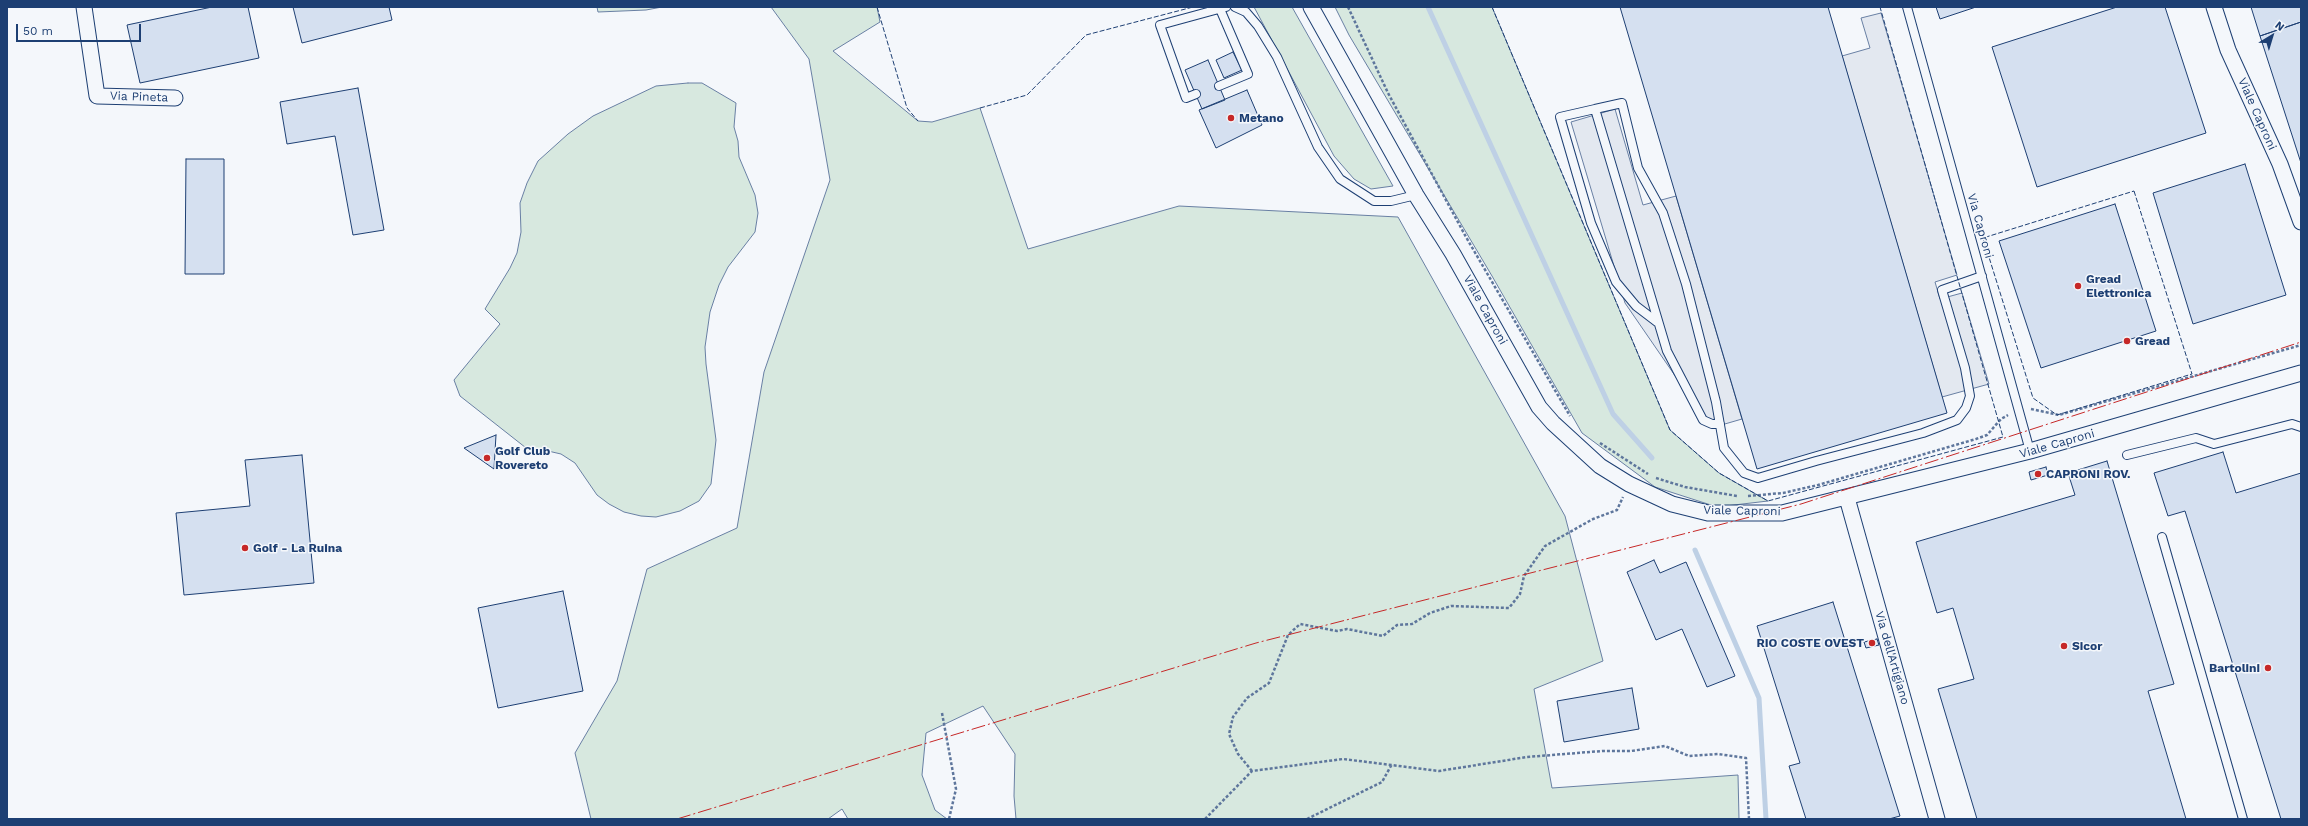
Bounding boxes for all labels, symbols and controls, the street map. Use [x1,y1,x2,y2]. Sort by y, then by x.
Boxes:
scale bar [18,16,143,42]
north arrow [2252,16,2292,56]
text: N [2272,19,2287,34]
text: 50 m [23,24,53,38]
street label: Viale Caproni [2235,76,2279,152]
street label: Via Pineta [110,89,168,105]
place label: Metano [1239,111,1284,125]
marker: Metano [1226,113,1236,123]
street label: Via Caproni [1964,192,1996,260]
place label: Gread Elettronica [2086,272,2151,300]
street label: Viale Caproni [1460,273,1510,347]
marker: Gread Elettronica [2073,281,2083,291]
place label: Gread [2135,334,2170,348]
marker: Gread [2122,336,2132,346]
street label: Viale Caproni [2018,426,2096,462]
place label: Golf Club Rovereto [495,444,550,472]
marker: Golf Club Rovereto [482,453,492,463]
place label: CAPRONI ROV. [2046,467,2131,481]
marker: CAPRONI ROV. [2033,469,2043,479]
street label: Viale Caproni [1703,503,1781,519]
place label: Golf - La Ruina [253,541,342,555]
marker: Golf - La Ruina [240,543,250,553]
street label: Via dell'Artigiano [1872,610,1912,706]
place label: RIO COSTE OVEST [1756,636,1864,650]
marker: RIO COSTE OVEST [1867,638,1877,648]
place label: Sicor [2072,639,2102,653]
marker: Sicor [2059,641,2069,651]
place label: Bartolini [2209,661,2260,675]
marker: Bartolini [2263,663,2273,673]

